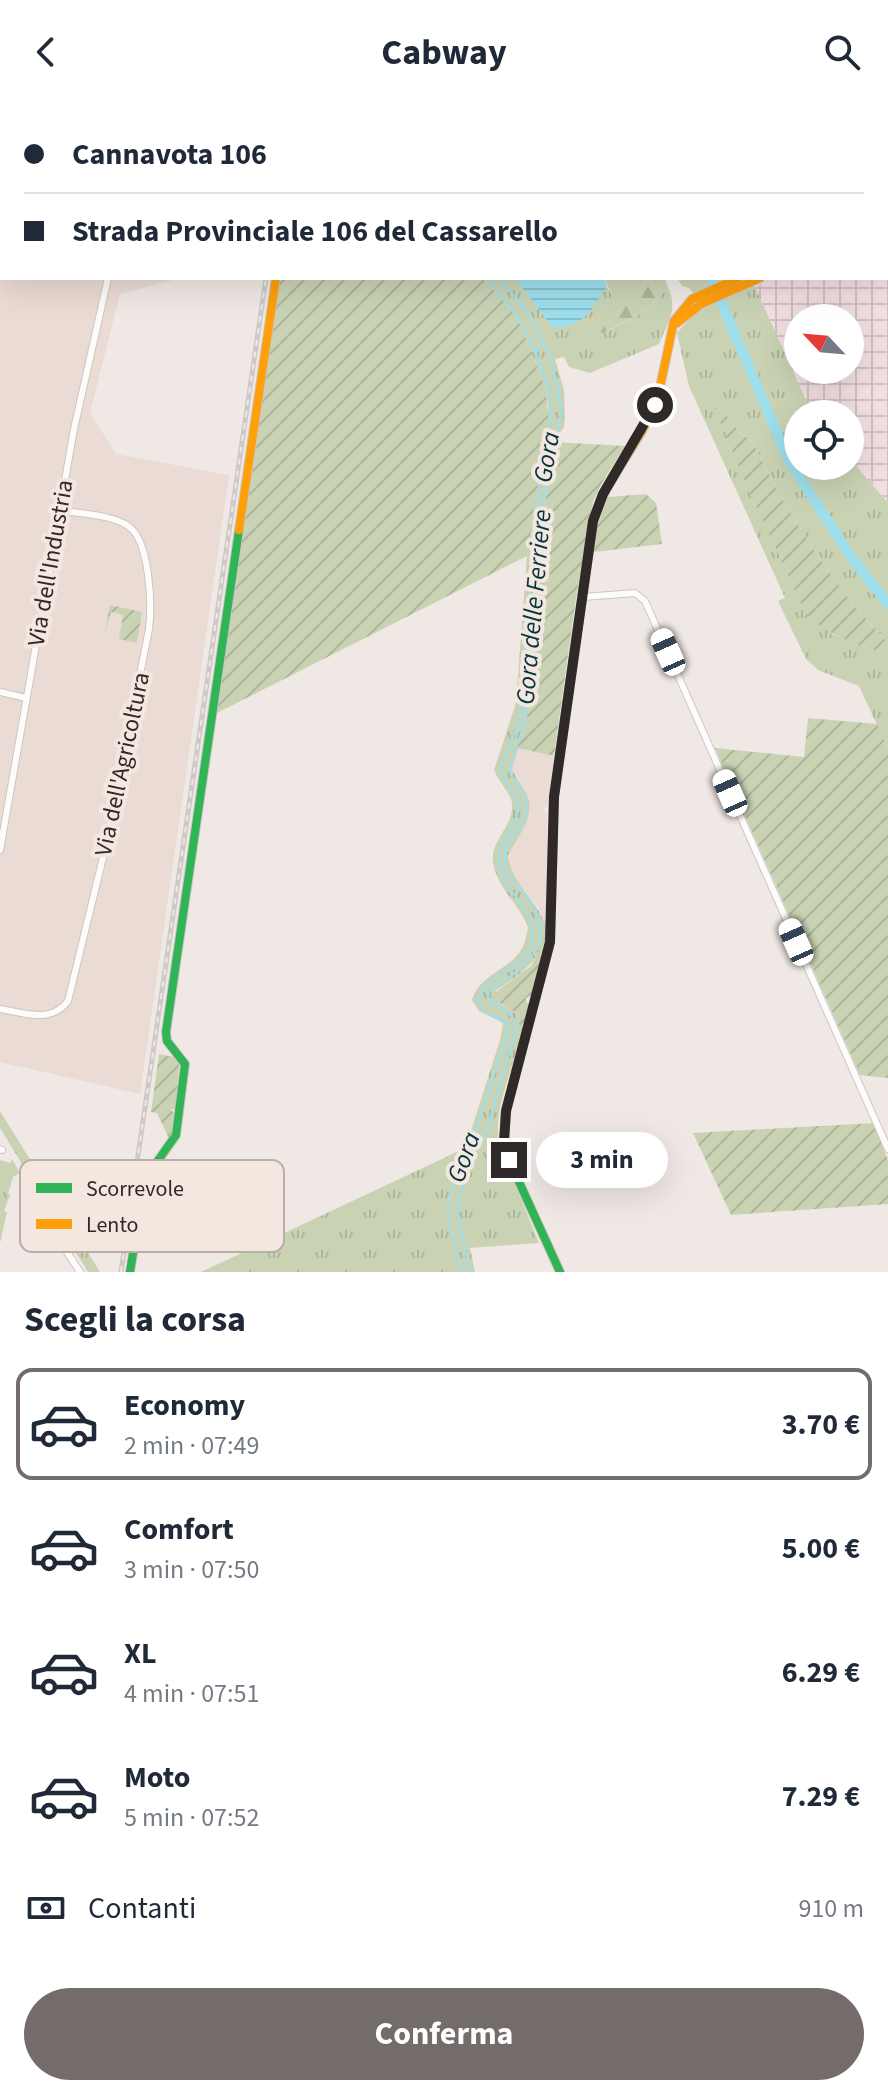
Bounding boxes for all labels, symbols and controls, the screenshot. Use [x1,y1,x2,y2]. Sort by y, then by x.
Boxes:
text: Cabway [381,27,507,78]
icon: back [24,30,68,74]
icon: search [820,30,864,74]
text: Cannavota 106 [72,133,267,176]
text: Strada Provinciale 106 del Cassarello [72,210,558,253]
north arrow [784,304,864,384]
map controls [784,304,864,480]
route start [637,387,673,423]
button: locate [784,400,864,480]
water label: Gora [524,429,569,486]
street label: Via dell'Industria [19,477,82,649]
water label: Gora delle Ferriere [507,508,560,706]
car [647,625,689,679]
street label: Via dell'Agricoltura [86,669,159,859]
car [709,766,751,820]
car [775,915,817,969]
water label: Gora [437,1127,490,1188]
callout: 3 min [537,1132,669,1188]
text: 3 min [570,1141,634,1178]
route end [491,1142,527,1178]
legend [20,1160,284,1252]
text: Scorrevole [86,1173,184,1205]
text: Lento [86,1209,138,1241]
text: Scegli la corsa [24,1294,246,1345]
text: Economy [124,1384,245,1427]
icon: car [28,1388,100,1460]
text: 3.70 € [782,1403,860,1446]
text: 2 min · 07:49 [124,1427,259,1464]
text: Comfort [124,1508,234,1551]
icon: car [28,1512,100,1584]
text: 5.00 € [782,1527,860,1570]
text: 3 min · 07:50 [124,1551,259,1588]
text: XL [124,1632,157,1675]
icon: car [28,1636,100,1708]
text: 6.29 € [782,1651,860,1694]
text: 4 min · 07:51 [124,1675,259,1712]
text: Moto [124,1756,190,1799]
icon: car [28,1760,100,1832]
text: 7.29 € [782,1775,860,1818]
text: 5 min · 07:52 [124,1799,259,1836]
icon: cash [24,1886,68,1930]
text: Contanti [88,1887,196,1930]
text: 910 m [798,1890,864,1927]
button: Conferma [24,1988,864,2080]

